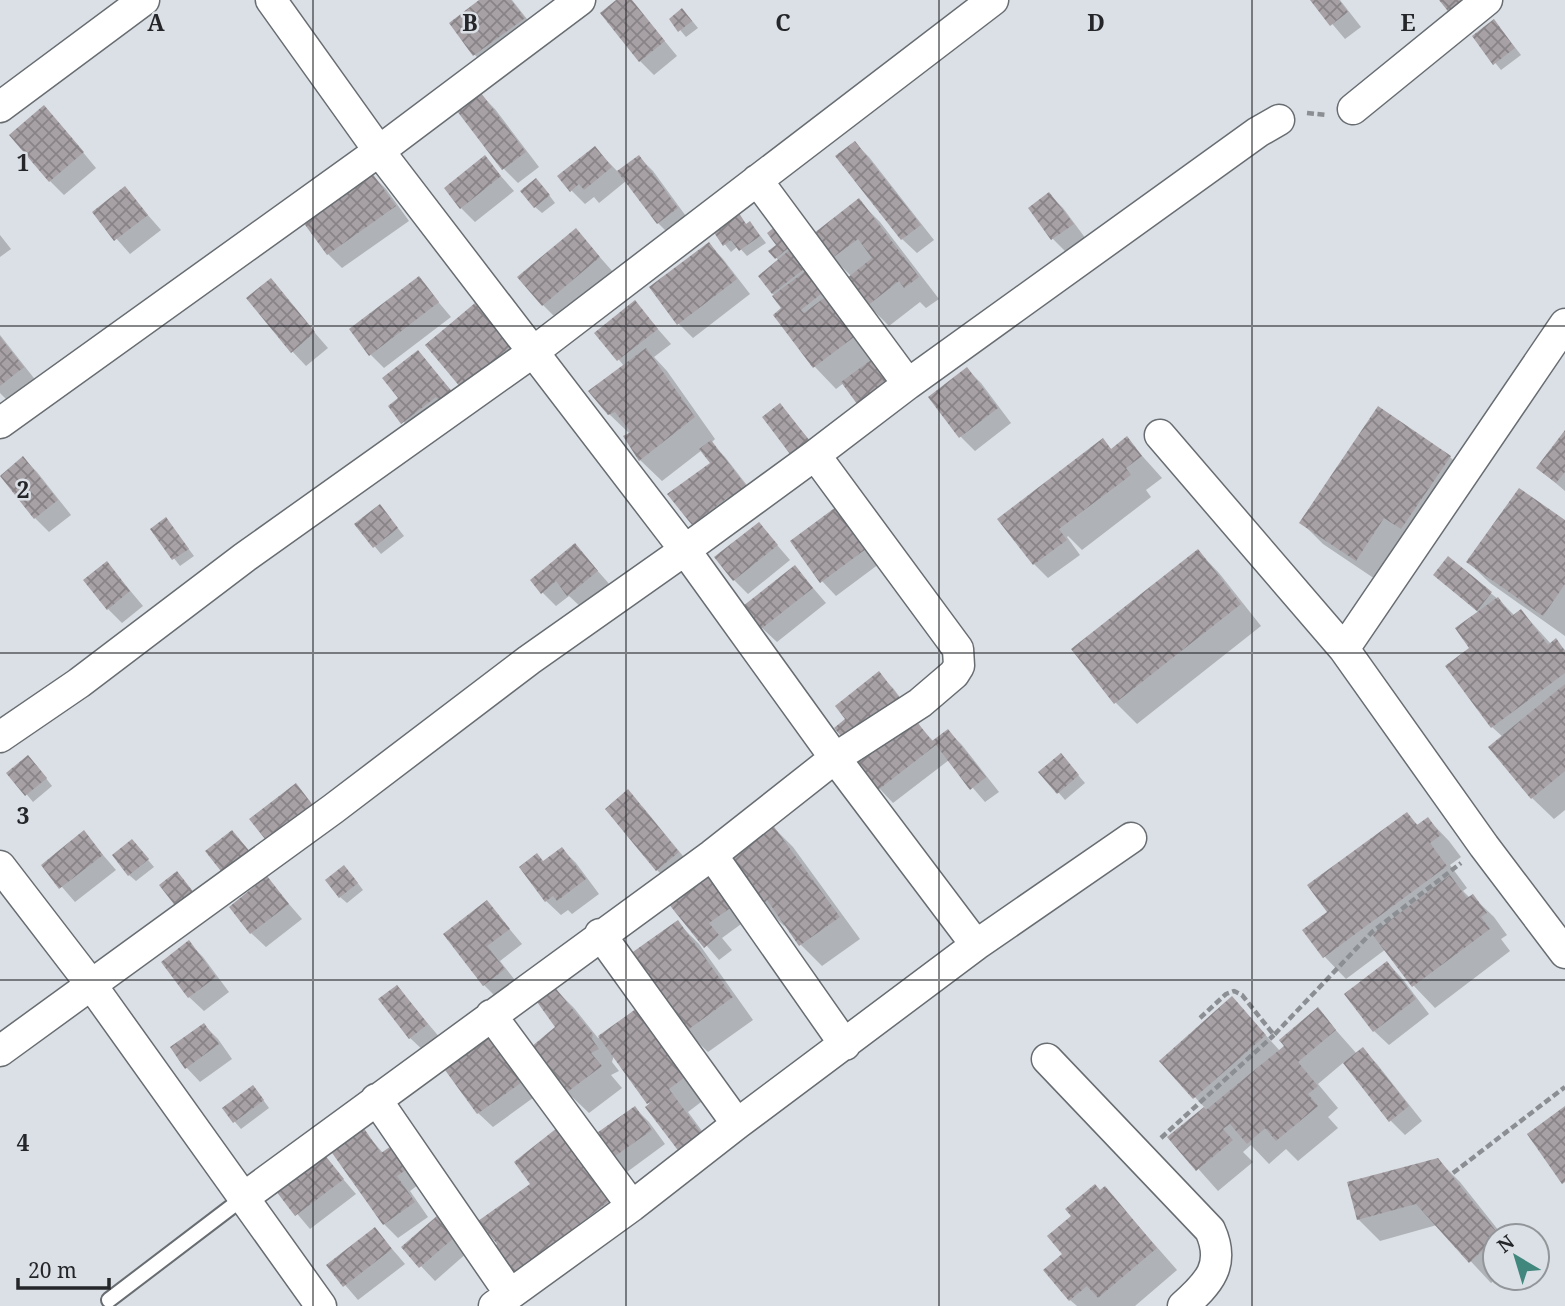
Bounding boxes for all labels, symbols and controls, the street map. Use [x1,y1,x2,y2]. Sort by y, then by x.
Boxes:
text: A [147,6,165,38]
text: B [462,6,478,38]
text: C [775,6,791,38]
text: D [1087,6,1105,38]
text: E [1400,6,1416,38]
text: 1 [17,146,30,178]
text: 2 [17,473,30,505]
text: 3 [17,799,30,831]
text: 4 [17,1126,30,1158]
north arrow [1481,1222,1551,1292]
text: N [1492,1229,1519,1258]
scale bar [18,1246,108,1290]
text: 20 m [28,1256,77,1284]

